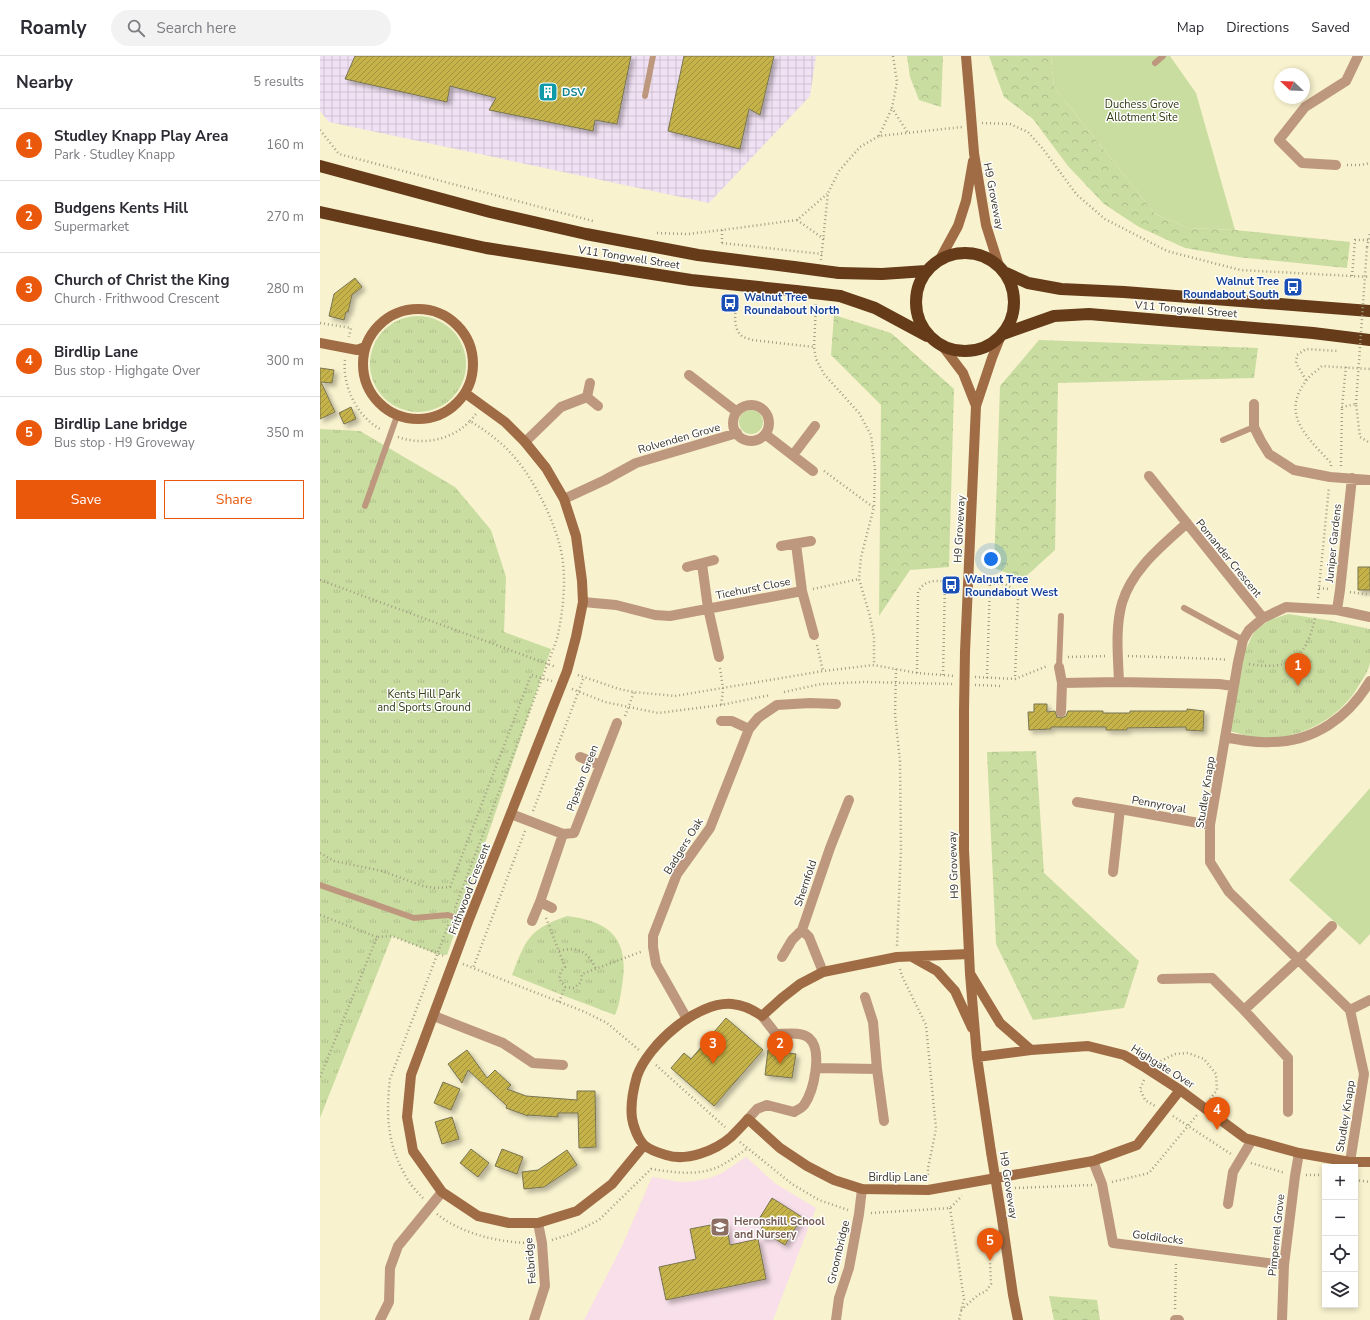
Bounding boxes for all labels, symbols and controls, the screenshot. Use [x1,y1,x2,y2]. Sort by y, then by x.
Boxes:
search box [111,10,391,46]
text: Roamly [20,15,87,41]
icon: search [125,17,147,39]
text: Search here [157,18,236,38]
text: Map [1177,18,1204,37]
text: Directions [1226,18,1289,37]
text: Saved [1311,18,1350,37]
north arrow [1274,68,1310,104]
text: Nearby [16,71,73,94]
text: 5 results [253,73,304,91]
building icon: DSV [537,81,559,103]
place label: DSV [562,85,585,100]
park label: Duchess Grove Allotment Site [1105,97,1179,125]
text: Studley Knapp Play Area [54,126,228,146]
text: 1 [25,136,33,154]
text: 160 m [266,136,304,154]
text: Park · Studley Knapp [54,146,175,164]
street label: H9 Groveway [980,161,1007,231]
text: Budgens Kents Hill [54,198,188,218]
text: 2 [25,208,33,226]
text: 270 m [266,208,304,226]
text: Supermarket [54,218,129,236]
street label: V11 Tongwell Street [576,242,681,273]
text: Church of Christ the King [54,270,229,290]
place label: Walnut Tree Roundabout South [1183,274,1279,302]
bus stop icon: Walnut Tree Roundabout South [1282,276,1304,298]
text: 3 [25,280,33,298]
text: 280 m [266,280,304,298]
text: Church · Frithwood Crescent [54,290,219,308]
place label: Walnut Tree Roundabout North [744,290,840,318]
bus stop icon: Walnut Tree Roundabout North [719,292,741,314]
street label: V11 Tongwell Street [1133,297,1238,321]
text: Birdlip Lane [54,342,138,362]
text: 4 [25,352,33,370]
text: 300 m [266,352,304,370]
text: Bus stop · Highgate Over [54,362,200,380]
text: Birdlip Lane bridge [54,414,187,434]
street label: Rolvenden Grove [636,420,722,457]
text: 5 [25,424,33,442]
text: 350 m [266,424,304,442]
text: Bus stop · H9 Groveway [54,434,195,452]
button: Save [16,480,156,519]
button: Share [164,480,304,519]
street label: H9 Groveway [950,495,969,563]
street label: Juniper Gardens [1322,503,1345,584]
street label: Pomander Crescent [1192,516,1265,601]
your location [981,549,1001,569]
place label: Walnut Tree Roundabout West [965,572,1058,600]
street label: Ticehurst Close [714,574,792,603]
bus stop icon: Walnut Tree Roundabout West [940,574,962,596]
pin: 1 [1285,653,1311,686]
park label: Kents Hill Park and Sports Ground [377,687,471,715]
street label: Pipston Green [563,743,602,814]
street label: Studley Knapp [1192,755,1219,829]
street label: Pennyroyal [1130,792,1188,817]
street label: Badgers Oak [660,815,707,877]
street label: H9 Groveway [945,831,962,899]
street label: Frithwood Crescent [445,841,494,937]
street label: Shernfold [791,858,820,908]
pin: 3 [700,1031,726,1064]
pin: 2 [767,1031,793,1064]
street label: Highgate Over [1128,1041,1197,1092]
street label: Studley Knapp [1332,1079,1359,1153]
pin: 4 [1204,1097,1230,1130]
street label: H9 Groveway [996,1151,1021,1220]
map controls [1322,1164,1358,1308]
button: + [1322,1164,1358,1200]
street label: Birdlip Lane [868,1170,928,1185]
street label: Pimpernel Grove [1265,1193,1288,1277]
button: − [1322,1200,1358,1236]
place label: Heronshill School and Nursery [734,1214,825,1242]
school or university icon: Heronshill School and Nursery [709,1216,731,1238]
street label: Groombridge [824,1219,853,1286]
street label: Goldilocks [1132,1227,1184,1248]
pin: 5 [977,1228,1003,1261]
button: locate [1322,1236,1358,1272]
street label: Felbridge [521,1237,540,1285]
button: layers [1322,1272,1358,1308]

